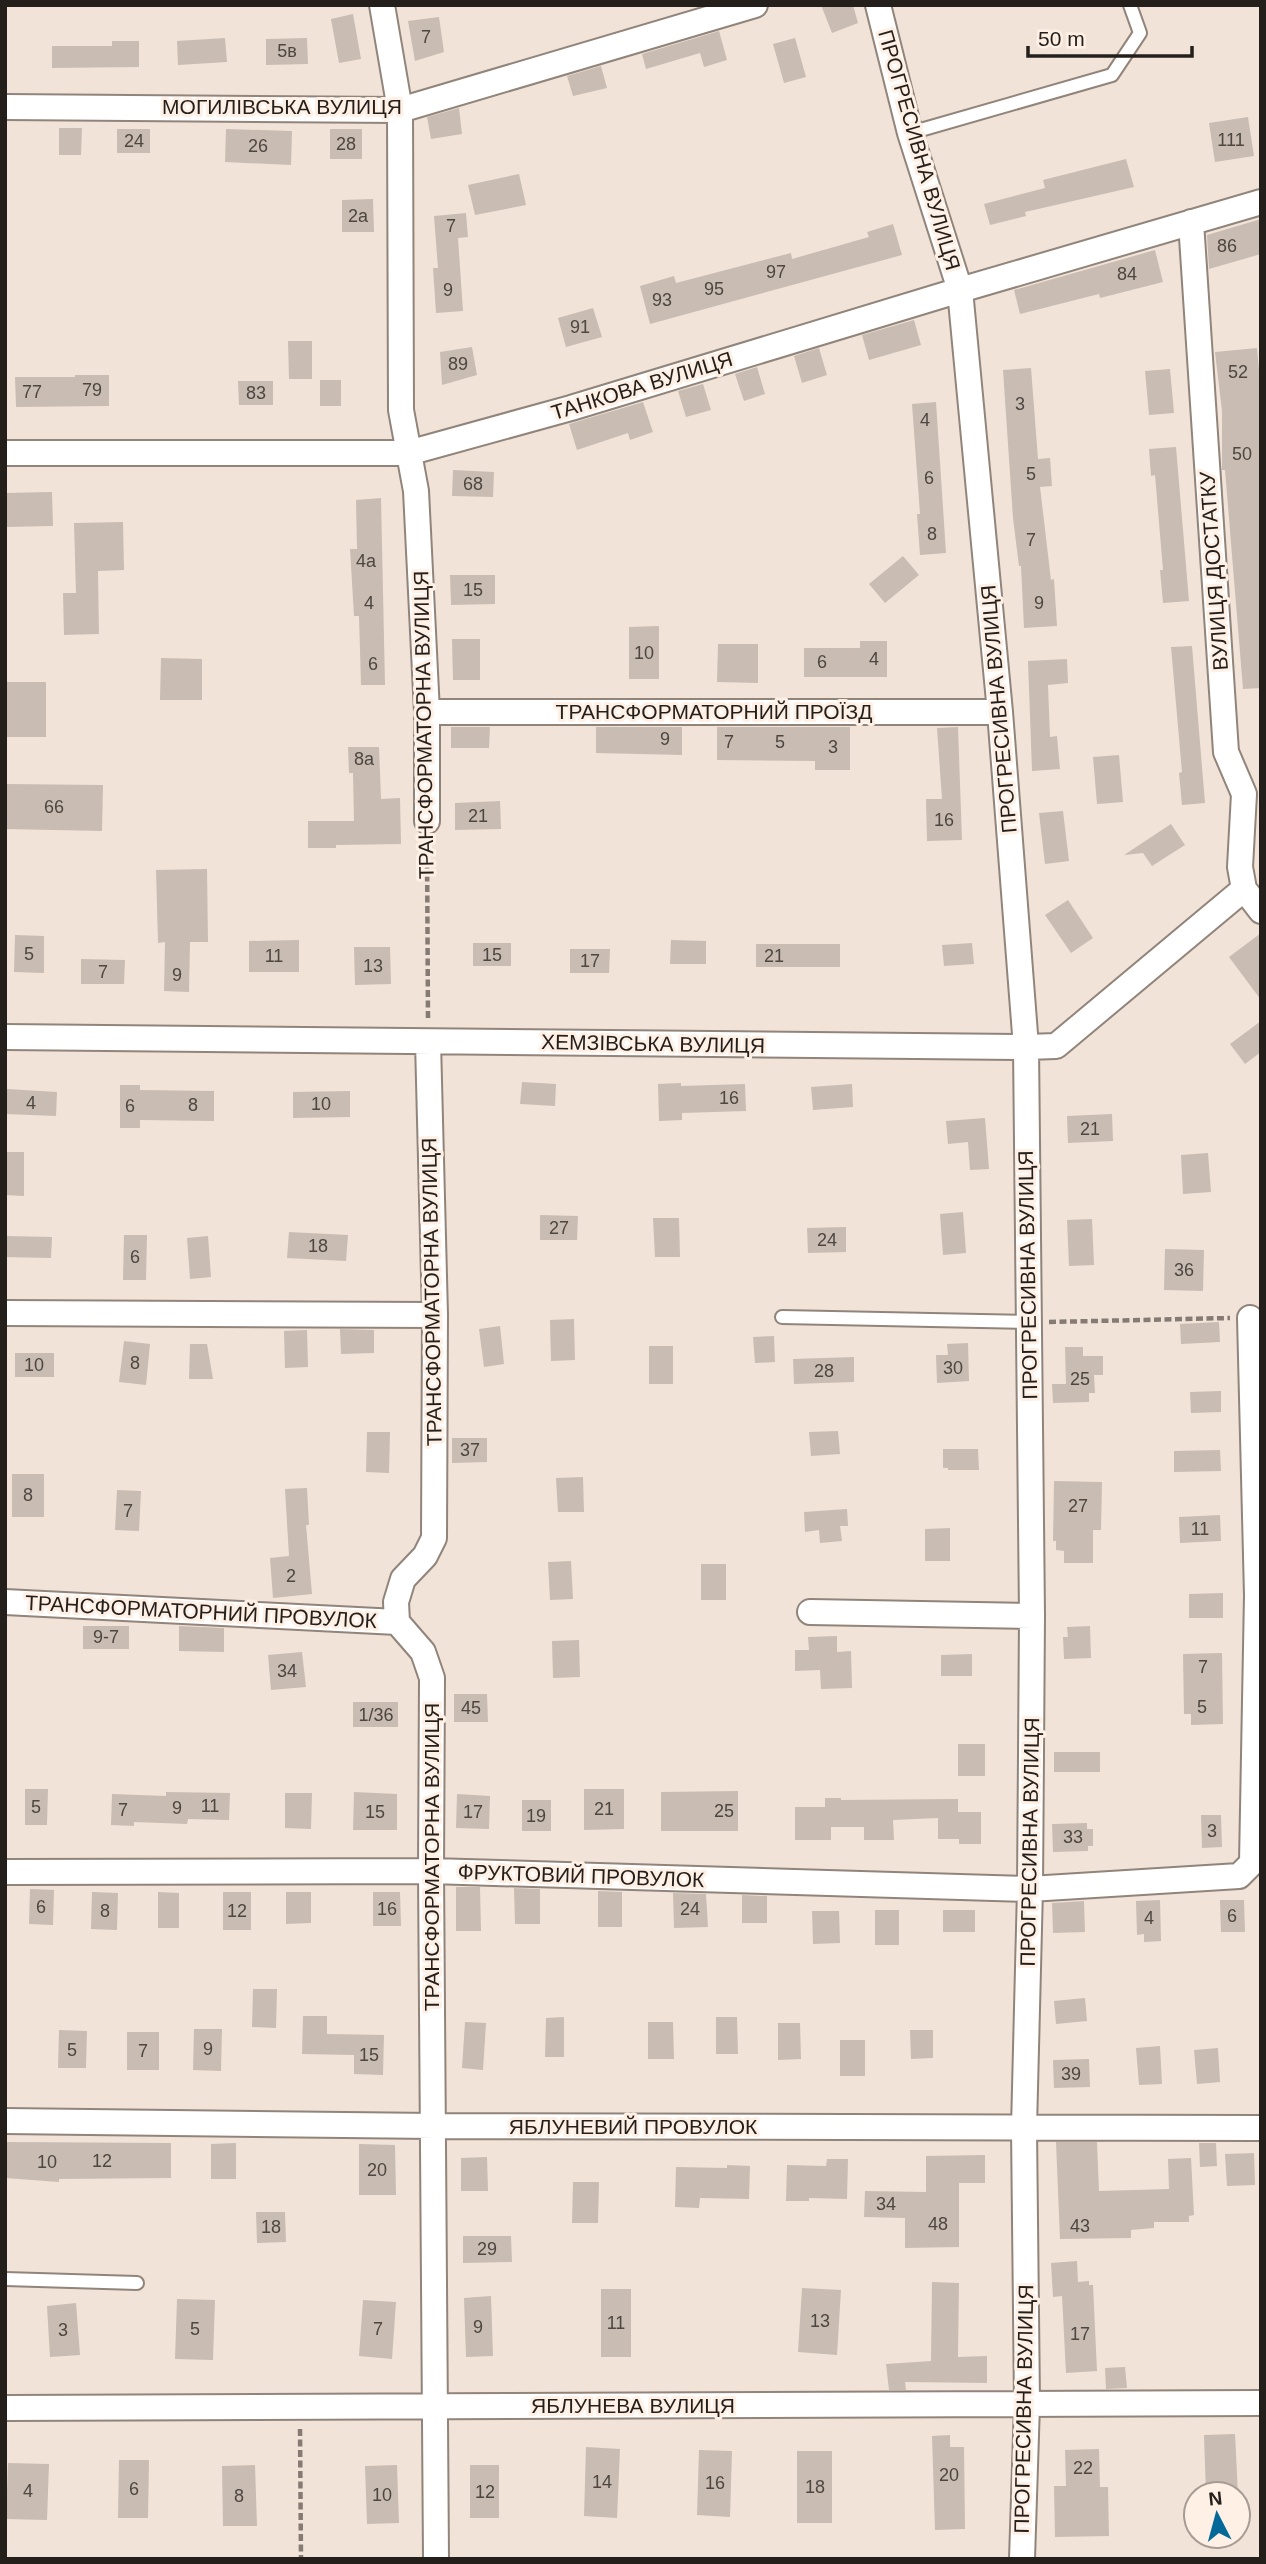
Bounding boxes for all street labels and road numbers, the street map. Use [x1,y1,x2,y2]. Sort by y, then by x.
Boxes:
street label: ПРОГРЕСИВНА ВУЛИЦЯ [874,27,965,273]
street label: МОГИЛІВСЬКА ВУЛИЦЯ [162,95,402,118]
street label: ТАНКОВА ВУЛИЦЯ [548,347,735,424]
street label: ВУЛИЦЯ ДОСТАТКУ [1195,470,1232,671]
street label: ТРАНСФОРМАТОРНА ВУЛИЦЯ [409,571,438,879]
street label: ПРОГРЕСИВНА ВУЛИЦЯ [976,584,1021,834]
street label: ТРАНСФОРМАТОРНИЙ ПРОЇЗД [556,700,872,723]
street label: ХЕМЗІВСЬКА ВУЛИЦЯ [541,1030,765,1057]
street label: ТРАНСФОРМАТОРНА ВУЛИЦЯ [417,1138,446,1446]
street label: ПРОГРЕСИВНА ВУЛИЦЯ [1014,1150,1041,1400]
street label: ТРАНСФОРМАТОРНИЙ ПРОВУЛОК [24,1591,378,1632]
street label: ТРАНСФОРМАТОРНА ВУЛИЦЯ [420,1703,443,2011]
street label: ПРОГРЕСИВНА ВУЛИЦЯ [1016,1717,1043,1967]
street label: ФРУКТОВИЙ ПРОВУЛОК [457,1860,705,1891]
street label: ЯБЛУНЕВИЙ ПРОВУЛОК [509,2115,758,2138]
street label: ПРОГРЕСИВНА ВУЛИЦЯ [1010,2284,1037,2534]
street label: ЯБЛУНЕВА ВУЛИЦЯ [531,2394,735,2417]

